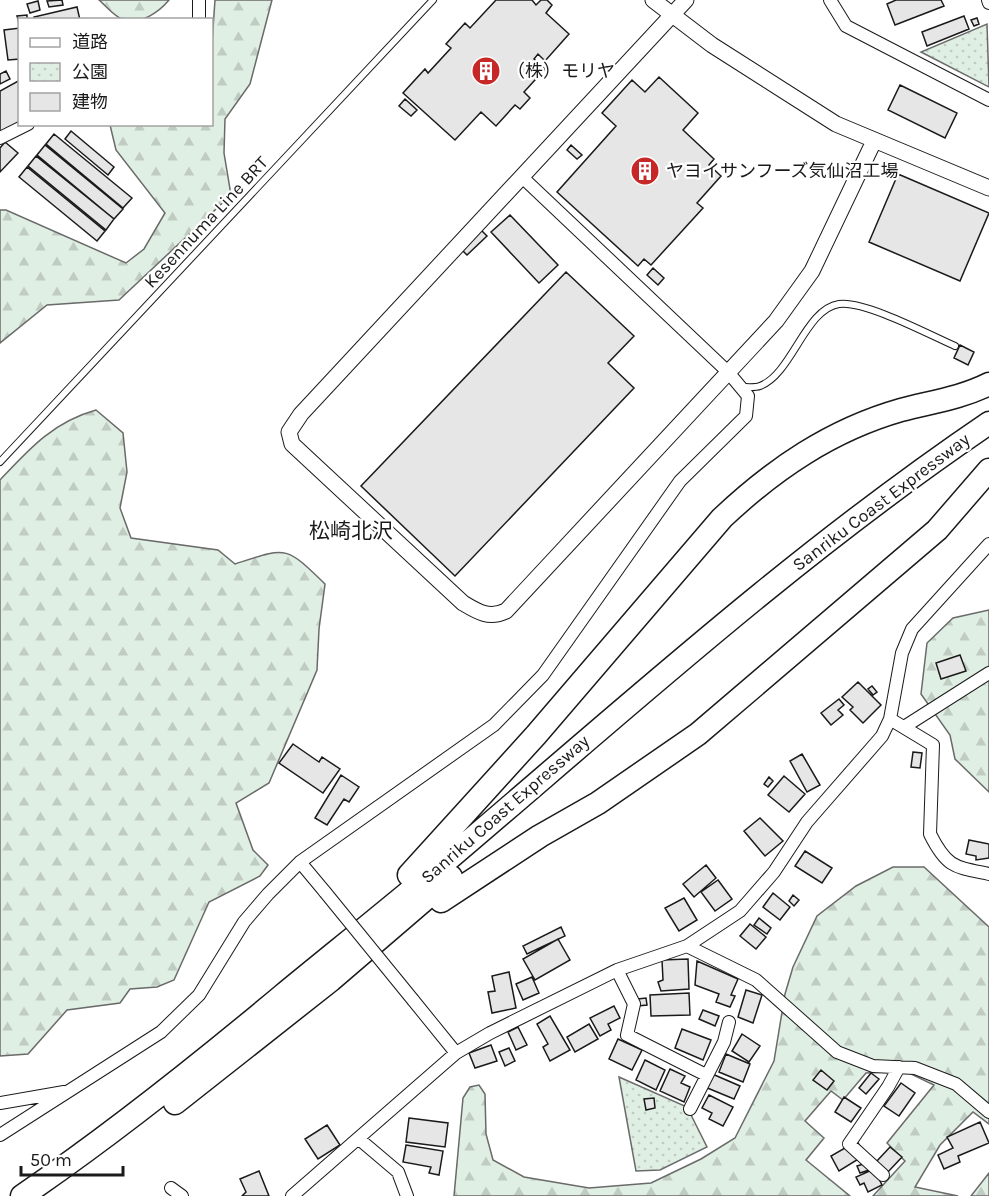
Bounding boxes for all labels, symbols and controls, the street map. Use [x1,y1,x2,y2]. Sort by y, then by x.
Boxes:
legend [18,18,213,126]
text: 道路 [72,31,108,53]
building icon: （株）モリヤ [470,55,502,87]
place label: （株）モリヤ [507,60,615,82]
text: 公園 [72,61,108,83]
text: 建物 [72,91,108,113]
street label: Kesennuma Line BRT [139,152,273,292]
building icon: ヤヨイサンフーズ気仙沼工場 [629,155,661,187]
place label: ヤヨイサンフーズ気仙沼工場 [666,160,899,182]
street label: Sanriku Coast Expressway [788,428,974,576]
district label: 松崎北沢 [309,519,393,543]
street label: Sanriku Coast Expressway [416,729,594,888]
scale bar [21,1139,123,1177]
text: 50 m [30,1149,72,1171]

